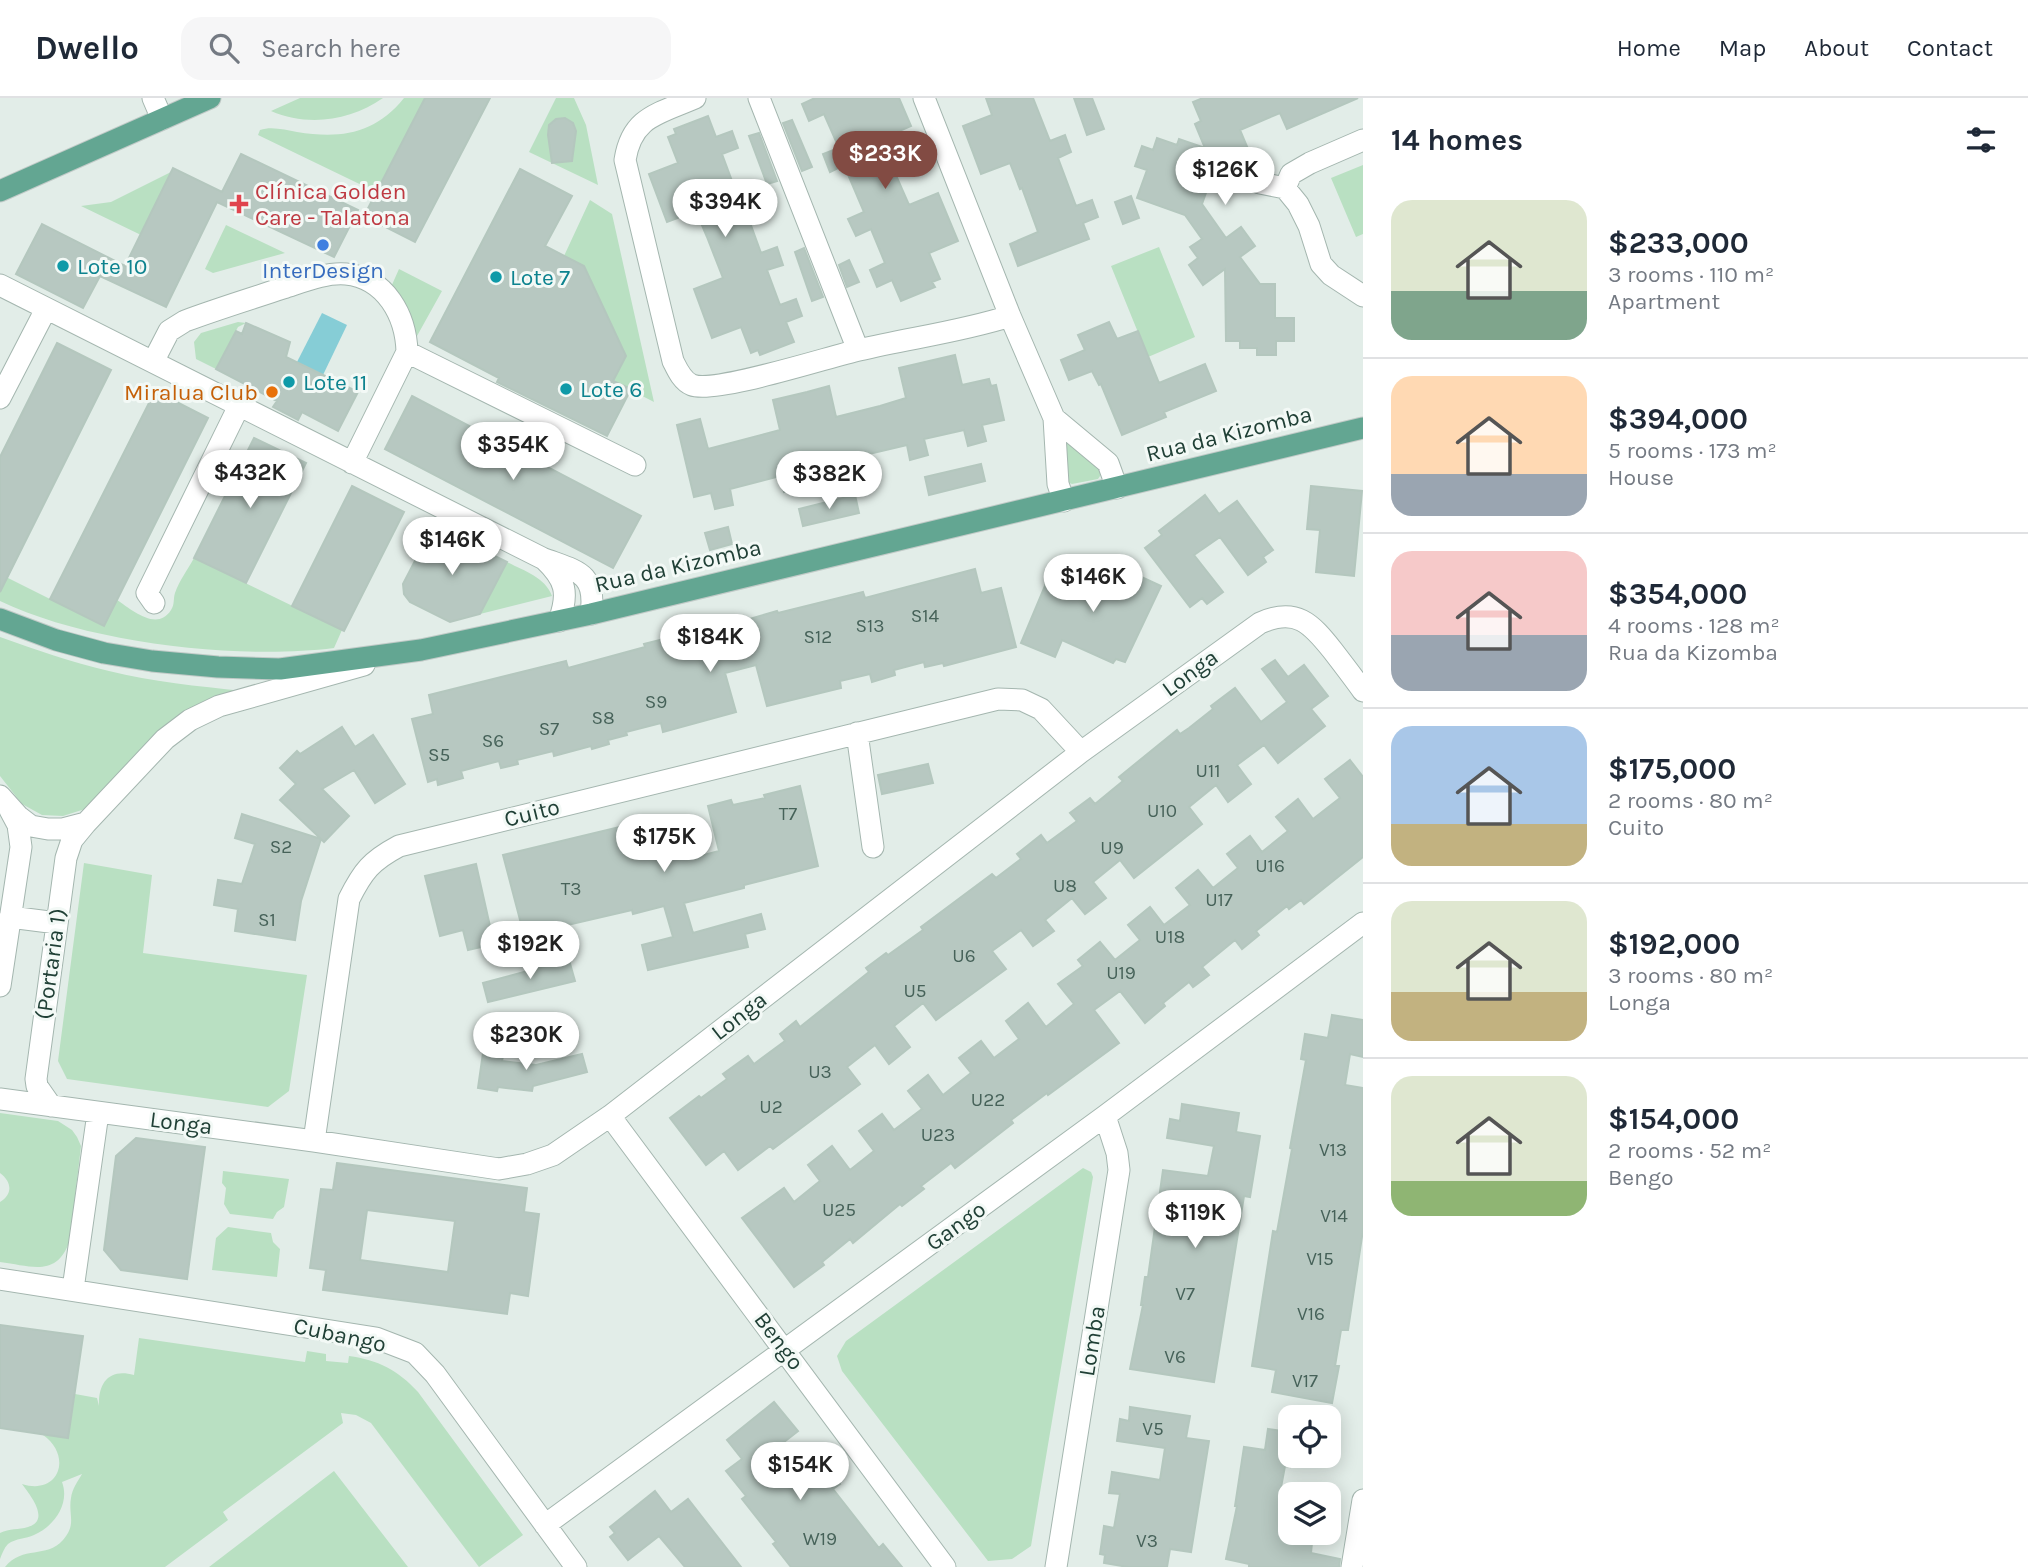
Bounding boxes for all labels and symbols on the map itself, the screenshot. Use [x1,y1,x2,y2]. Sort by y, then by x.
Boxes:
pin: $233K [836,132,934,191]
pin: $126K [1176,148,1274,207]
place label: Clínica Golden Care - Talatona [255,178,410,231]
pin: $394K [676,180,774,239]
marker: Clínica Golden Care - Talatona [229,194,249,214]
marker: InterDesign [315,237,331,253]
place label: Lote 10 [77,253,148,280]
place label: InterDesign [262,257,384,284]
marker: Lote 10 [55,258,71,274]
place label: Lote 7 [510,264,570,291]
marker: Lote 7 [488,269,504,285]
place label: Lote 11 [303,369,367,396]
marker: Lote 11 [281,374,297,390]
place label: Lote 6 [580,376,642,403]
place label: Miralua Club [124,379,258,406]
marker: Lote 6 [558,381,574,397]
marker: Miralua Club [264,384,280,400]
street label: Rua da Kizomba [1143,400,1315,468]
pin: $354K [464,422,562,482]
pin: $432K [201,450,299,510]
pin: $382K [780,452,878,511]
pin: $146K [403,518,501,577]
street label: Rua da Kizomba [592,534,764,598]
pin: $146K [1044,554,1142,614]
house number: S14 [911,605,940,627]
pin: $184K [661,614,759,674]
house number: S13 [856,615,885,637]
house number: S12 [804,626,832,648]
street label: Longa [1157,644,1223,702]
house number: S9 [645,691,667,713]
house number: S8 [591,707,615,729]
house number: S7 [539,718,559,740]
house number: S6 [482,730,504,752]
house number: S5 [428,744,450,766]
house number: U11 [1196,760,1220,782]
street label: Cuito [502,793,562,833]
house number: U10 [1147,800,1177,822]
house number: T7 [779,803,797,825]
pin: $175K [615,814,713,874]
house number: S2 [270,836,292,858]
house number: U9 [1100,837,1124,859]
house number: U16 [1255,855,1285,877]
house number: U8 [1053,875,1077,897]
house number: T3 [561,878,581,900]
house number: U17 [1205,889,1233,911]
street label: (Portaria 1) [30,907,72,1021]
house number: S1 [258,909,276,931]
pin: $192K [481,922,579,981]
house number: U18 [1155,926,1185,948]
house number: U6 [952,945,976,967]
house number: U19 [1106,962,1136,984]
house number: U5 [903,980,927,1002]
street label: Longa [706,986,772,1046]
pin: $230K [477,1012,575,1072]
house number: U3 [808,1061,832,1083]
house number: U22 [971,1089,1005,1111]
house number: U2 [759,1096,783,1118]
street label: Longa [148,1106,214,1140]
house number: U23 [921,1124,955,1146]
house number: V13 [1319,1139,1347,1161]
pin: $119K [1146,1190,1244,1250]
street label: Gango [921,1195,991,1257]
house number: U25 [822,1199,856,1221]
house number: V14 [1320,1205,1348,1227]
house number: V15 [1306,1248,1334,1270]
house number: V7 [1175,1283,1195,1305]
house number: V16 [1297,1303,1325,1325]
street label: Lomba [1073,1304,1111,1378]
street label: Bengo [748,1307,810,1375]
street label: Cubango [291,1312,389,1358]
house number: V6 [1164,1346,1186,1368]
house number: V17 [1292,1370,1318,1392]
house number: V5 [1142,1418,1164,1440]
pin: $154K [751,1442,849,1502]
house number: W19 [803,1528,837,1550]
house number: V3 [1136,1530,1158,1552]

